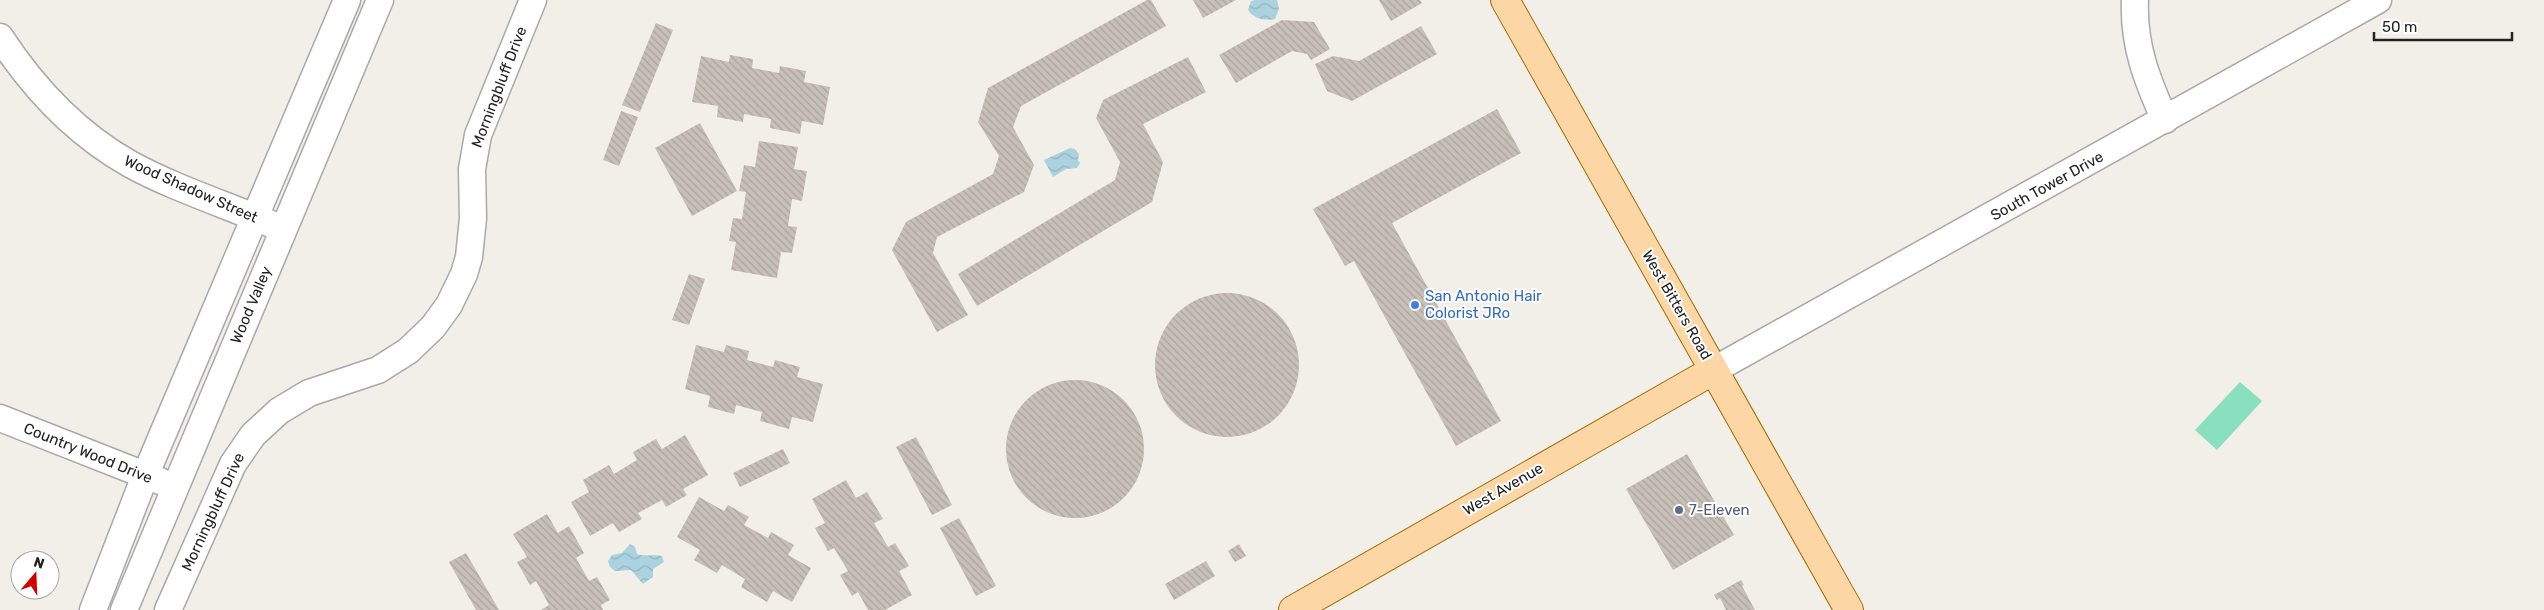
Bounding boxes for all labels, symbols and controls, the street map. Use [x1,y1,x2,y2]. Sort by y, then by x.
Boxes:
scale bar [2374,10,2512,42]
text: 50 m [2382,18,2417,36]
street label: Morningbluff Drive [468,24,530,150]
street label: South Tower Drive [1987,148,2107,224]
street label: Wood Shadow Street [121,151,261,227]
street label: West Bitters Road [1638,247,1716,363]
street label: Wood Valley [227,264,275,346]
place label: San Antonio Hair Colorist JRo [1425,287,1542,322]
marker: San Antonio Hair Colorist JRo [1409,299,1421,311]
street label: Country Wood Drive [21,419,155,487]
street label: Morningbluff Drive [178,450,248,574]
street label: West Avenue [1460,459,1546,519]
place label: 7-Eleven [1689,501,1750,519]
marker: 7-Eleven [1673,504,1685,516]
north arrow [10,550,60,600]
text: N [32,554,47,573]

